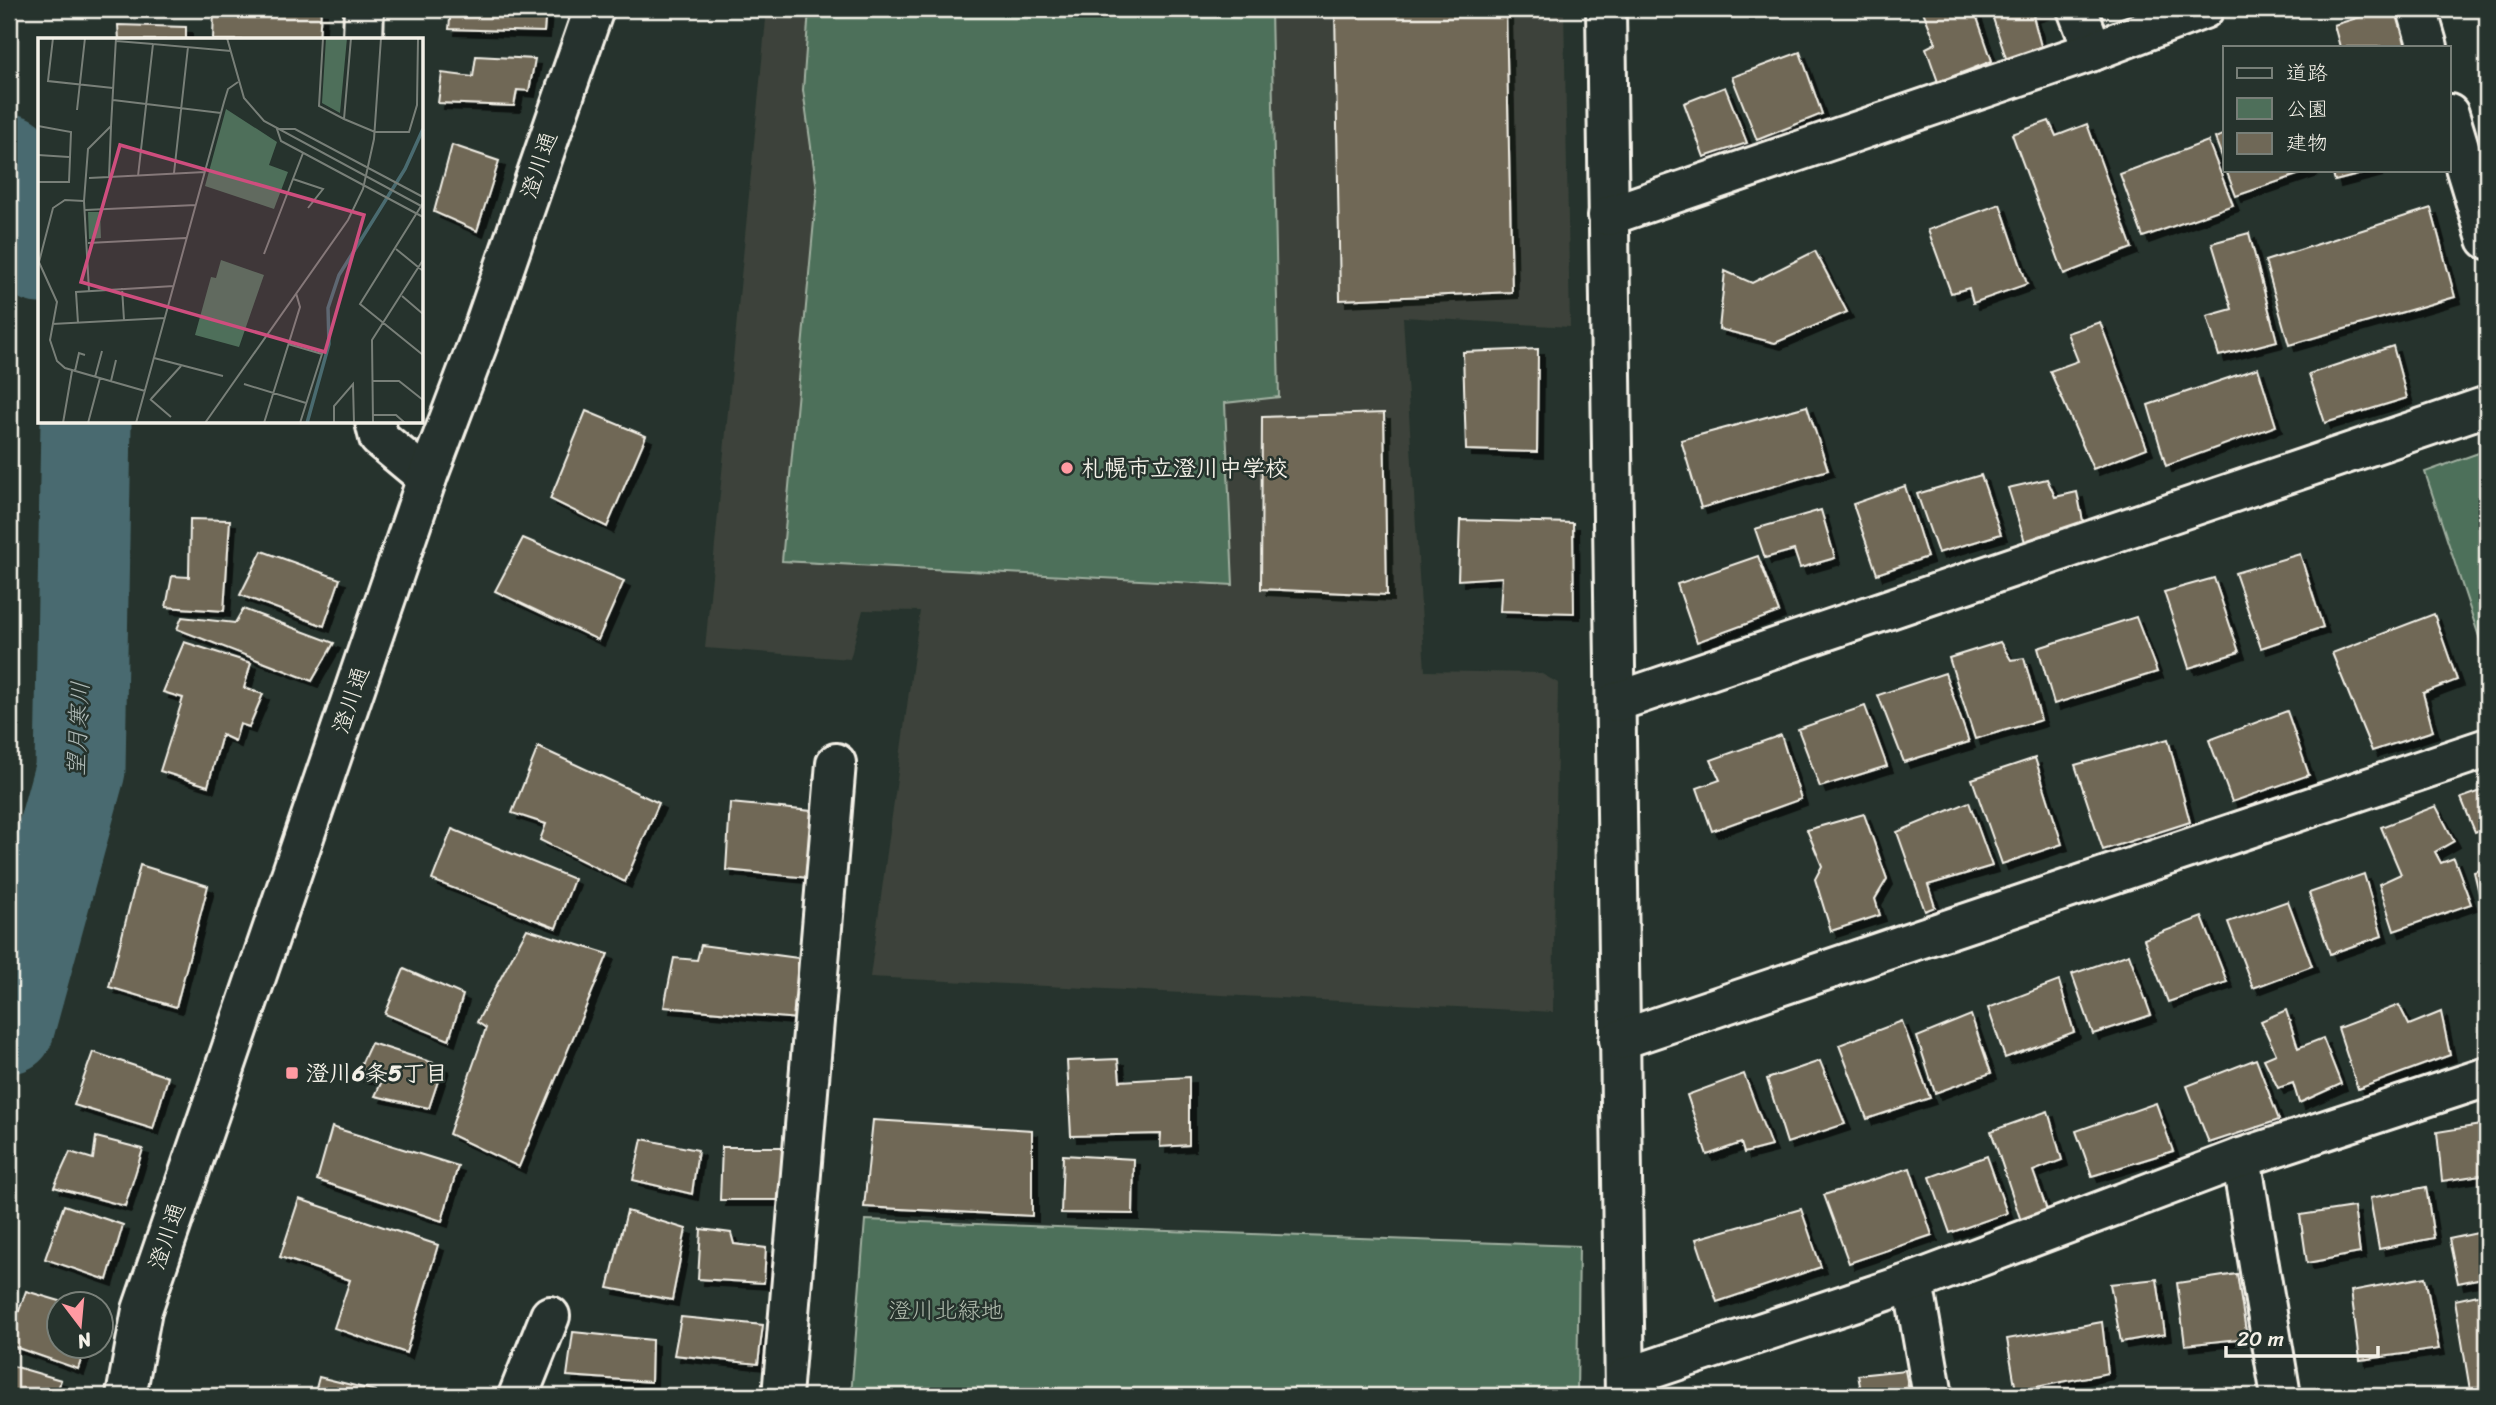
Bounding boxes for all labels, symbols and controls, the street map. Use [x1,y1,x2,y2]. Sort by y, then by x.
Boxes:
inset map [38,38,424,424]
legend [2223,46,2450,172]
text: 道路 [2286,54,2328,92]
text: 公園 [2286,90,2328,128]
text: 建物 [2286,124,2328,162]
street label: 澄川通 [508,126,570,204]
place label: 札幌市立澄川中学校 [1081,448,1288,489]
marker: 札幌市立澄川中学校 [1059,460,1075,476]
street label: 澄川通 [320,661,382,739]
water label: 望月寒川 [55,680,101,778]
place label: 澄川6条5丁目 [306,1053,448,1094]
marker: 澄川6条5丁目 [284,1065,300,1081]
street label: 澄川通 [136,1197,198,1275]
north arrow [46,1290,116,1360]
park label: 澄川北緑地 [889,1290,1004,1331]
scale bar [2226,1314,2379,1358]
text: 20 m [2237,1320,2284,1358]
text: N [73,1323,96,1359]

